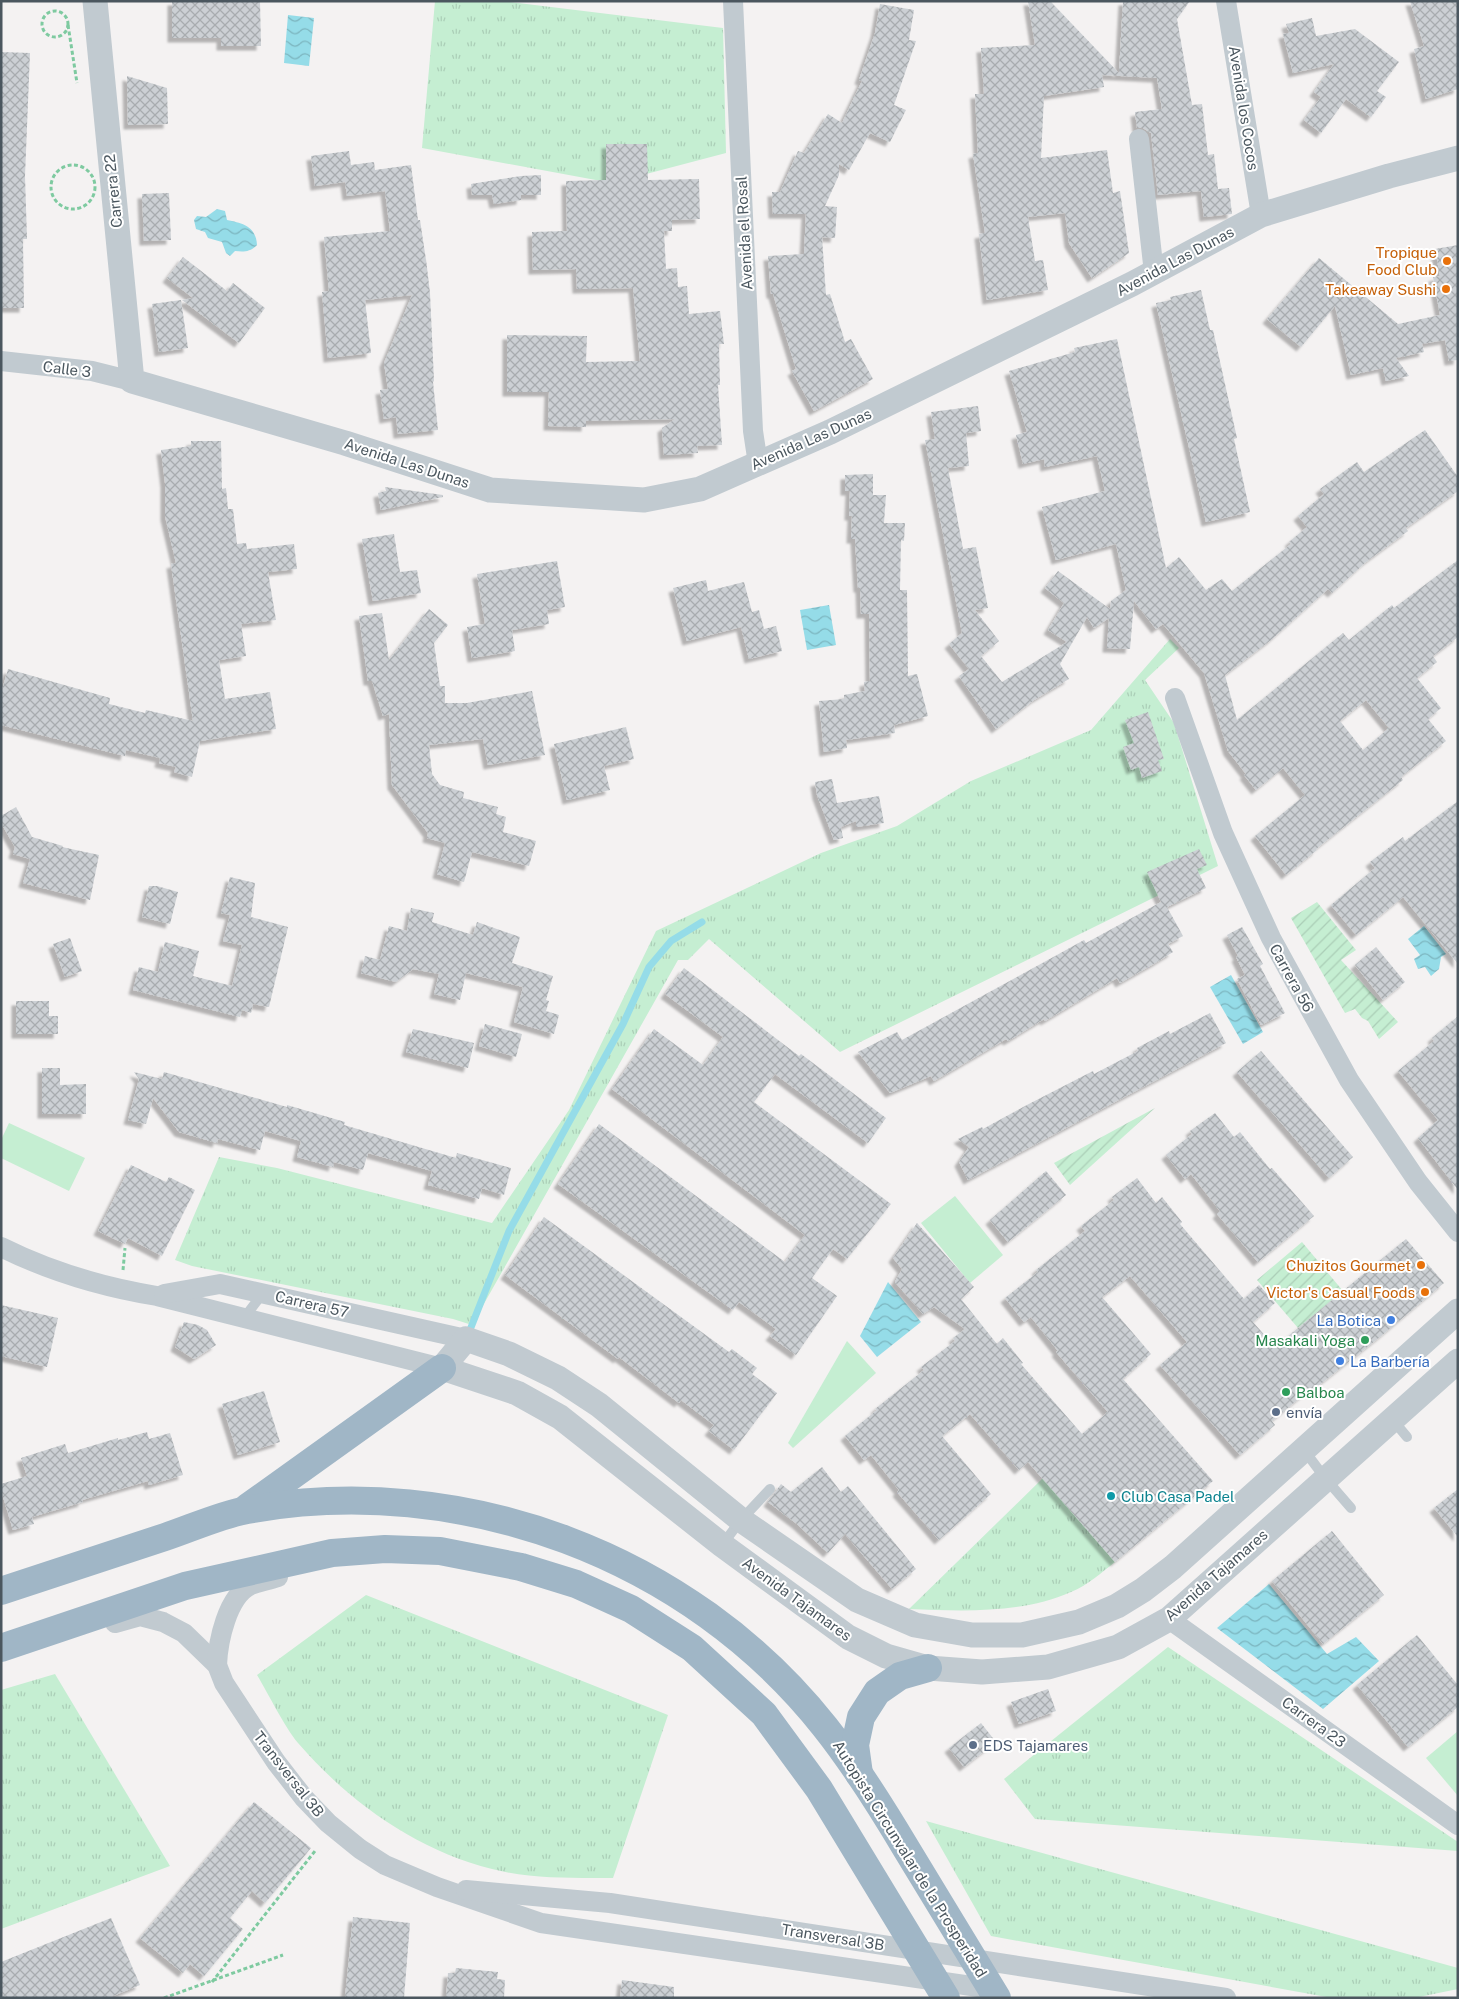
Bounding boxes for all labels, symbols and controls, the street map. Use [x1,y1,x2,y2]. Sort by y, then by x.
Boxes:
street label: Avenida los Cocos [1226,45,1262,171]
street label: Carrera 22 [101,153,125,229]
street label: Avenida el Rosal [733,176,755,290]
street label: Avenida Las Dunas [1113,223,1237,299]
place label: Tropique Food Club [1366,244,1437,278]
marker: Tropique Food Club [1441,255,1453,267]
place label: Takeaway Sushi [1325,281,1436,298]
marker: Takeaway Sushi [1440,283,1452,295]
street label: Calle 3 [42,358,92,380]
street label: Avenida Las Dunas [748,405,874,473]
street label: Avenida Las Dunas [342,435,472,491]
street label: Carrera 56 [1266,941,1318,1015]
place label: Chuzitos Gourmet [1286,1257,1411,1274]
marker: Chuzitos Gourmet [1415,1259,1427,1271]
place label: Victor's Casual Foods [1266,1284,1415,1301]
marker: Victor's Casual Foods [1419,1286,1431,1298]
street label: Carrera 57 [274,1287,350,1321]
place label: La Botica [1317,1312,1381,1329]
marker: La Botica [1385,1314,1397,1326]
place label: Masakali Yoga [1255,1332,1355,1349]
marker: Masakali Yoga [1359,1334,1371,1346]
place label: La Barbería [1350,1353,1430,1370]
marker: La Barbería [1334,1355,1346,1367]
place label: Balboa [1296,1384,1344,1401]
marker: Balboa [1280,1386,1292,1398]
place label: envía [1286,1404,1322,1421]
marker: envía [1270,1406,1282,1418]
place label: Club Casa Padel [1121,1488,1235,1505]
marker: Club Casa Padel [1105,1490,1117,1502]
street label: Avenida Tajamares [1161,1526,1271,1624]
street label: Avenida Tajamares [739,1554,855,1644]
street label: Carrera 23 [1279,1693,1349,1751]
street label: Transversal 3B [250,1728,328,1820]
street label: Autopista Circunvalar de la Prosperidad [830,1737,990,1981]
place label: EDS Tajamares [983,1737,1088,1754]
marker: EDS Tajamares [967,1739,979,1751]
street label: Transversal 3B [780,1920,886,1954]

